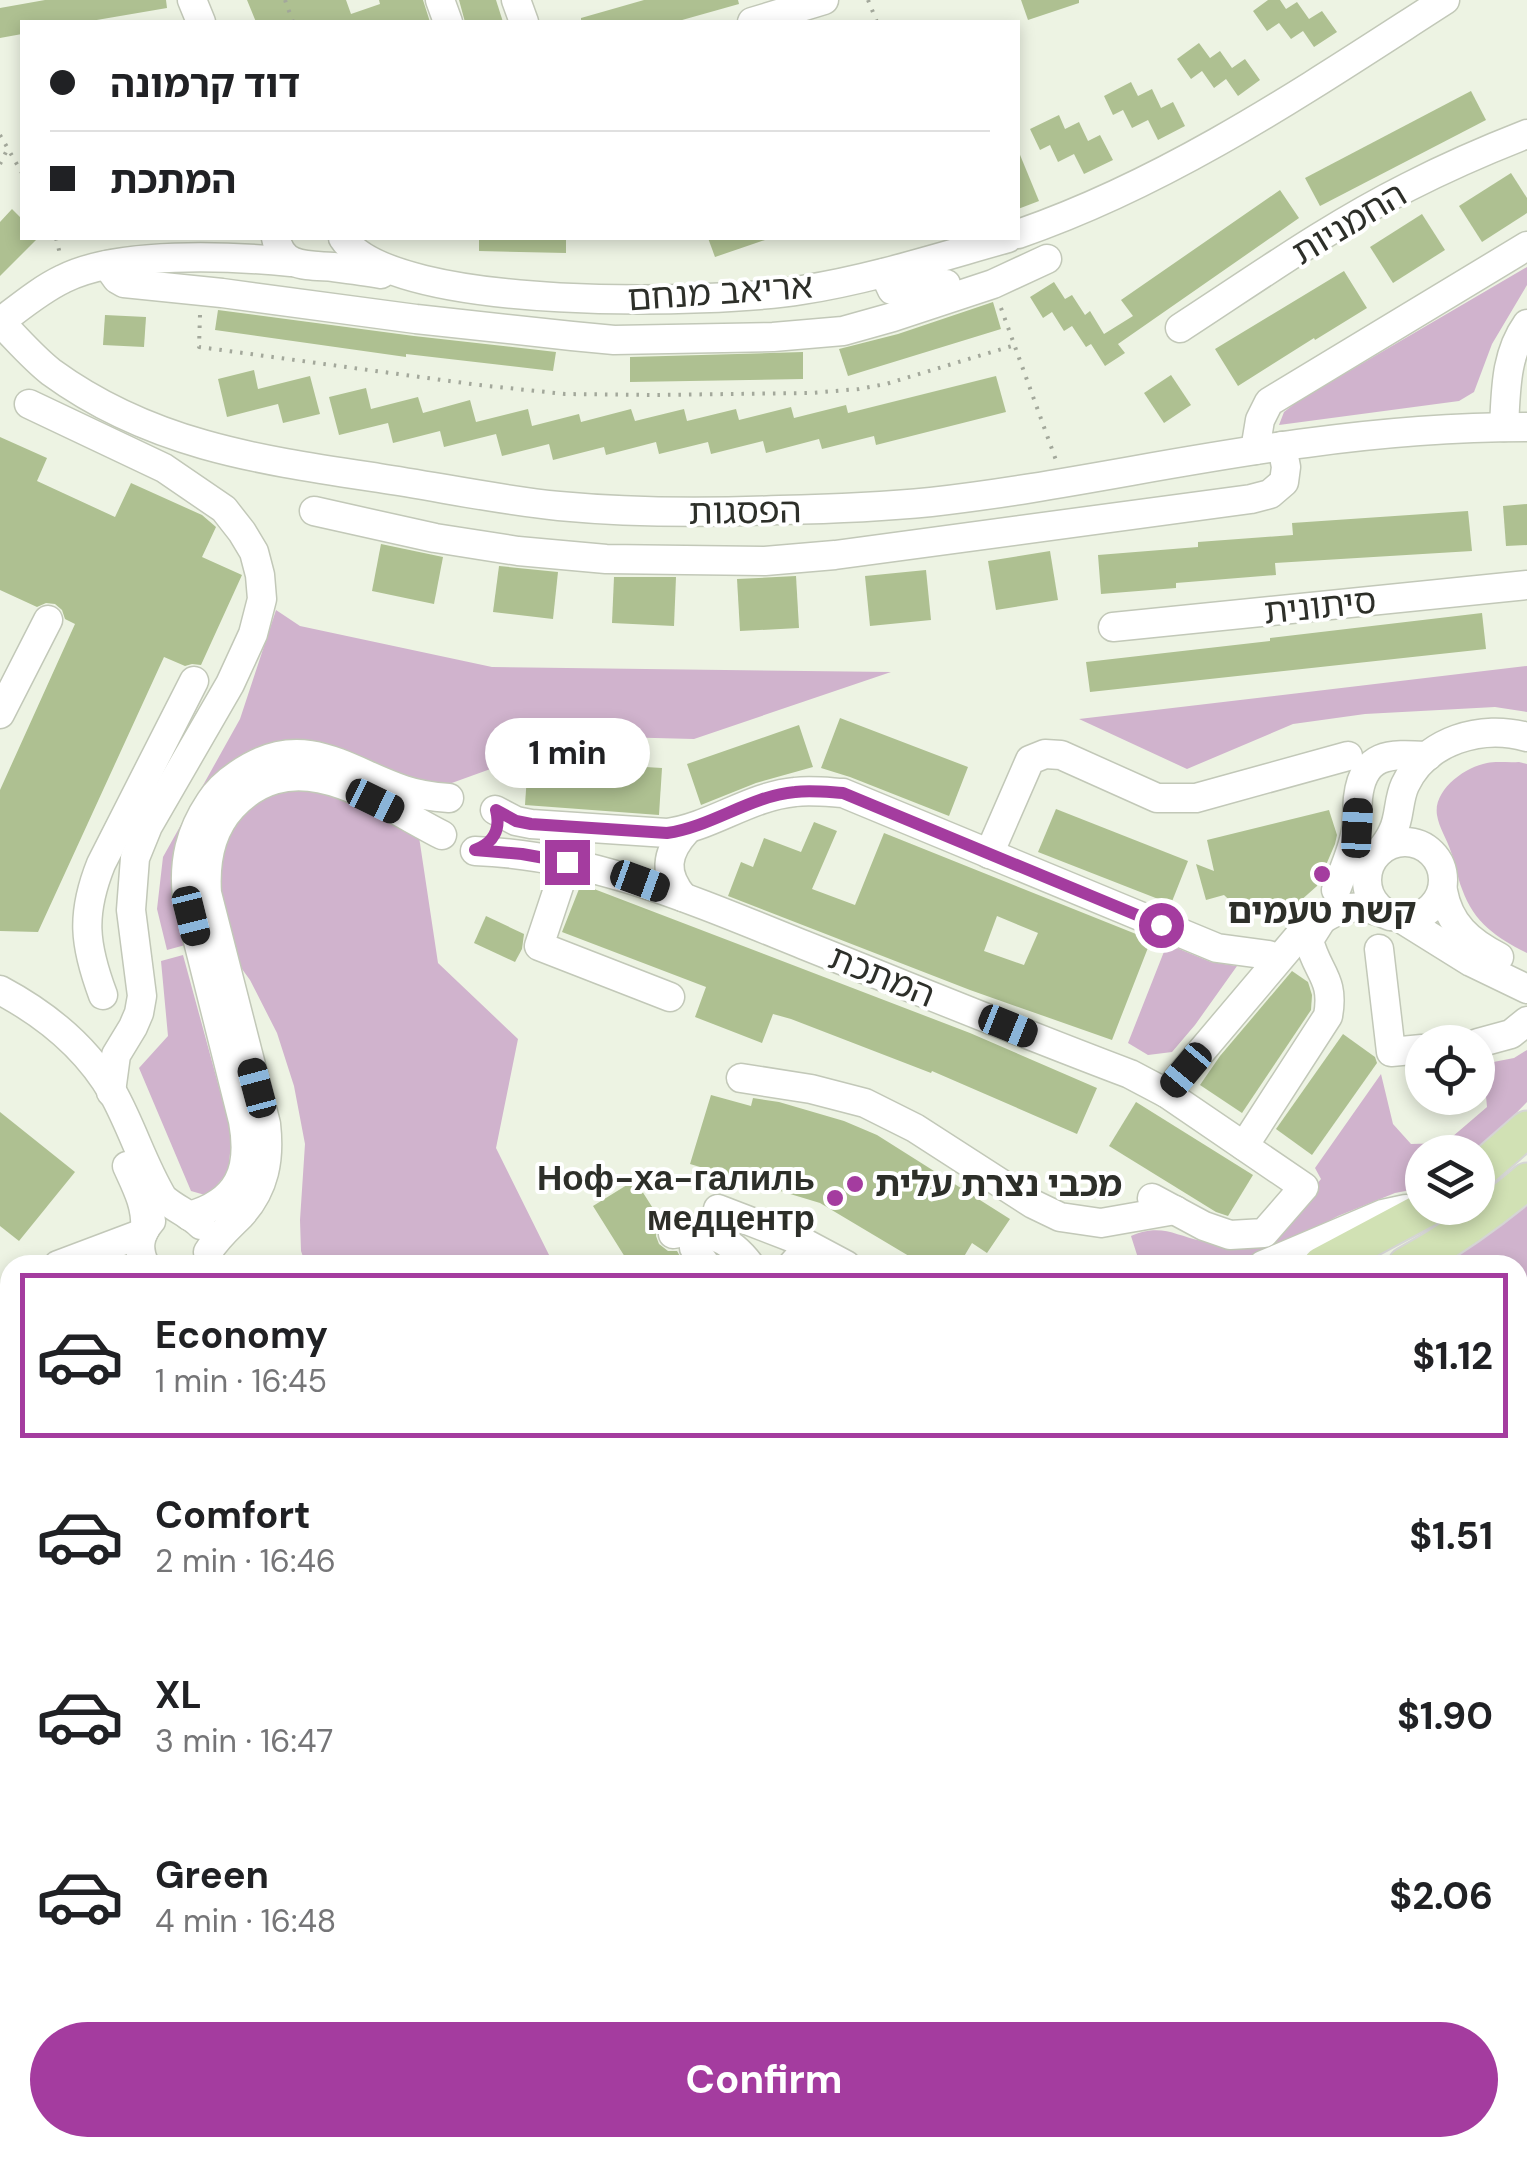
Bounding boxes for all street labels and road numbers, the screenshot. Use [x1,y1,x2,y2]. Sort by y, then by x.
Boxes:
street label: החמניות [1283,171,1415,275]
street label: אריאב מנחם [626,263,814,321]
street label: הפסגות [688,487,802,535]
street label: סיתונית [1261,577,1379,635]
street label: המתכת [822,934,942,1018]

